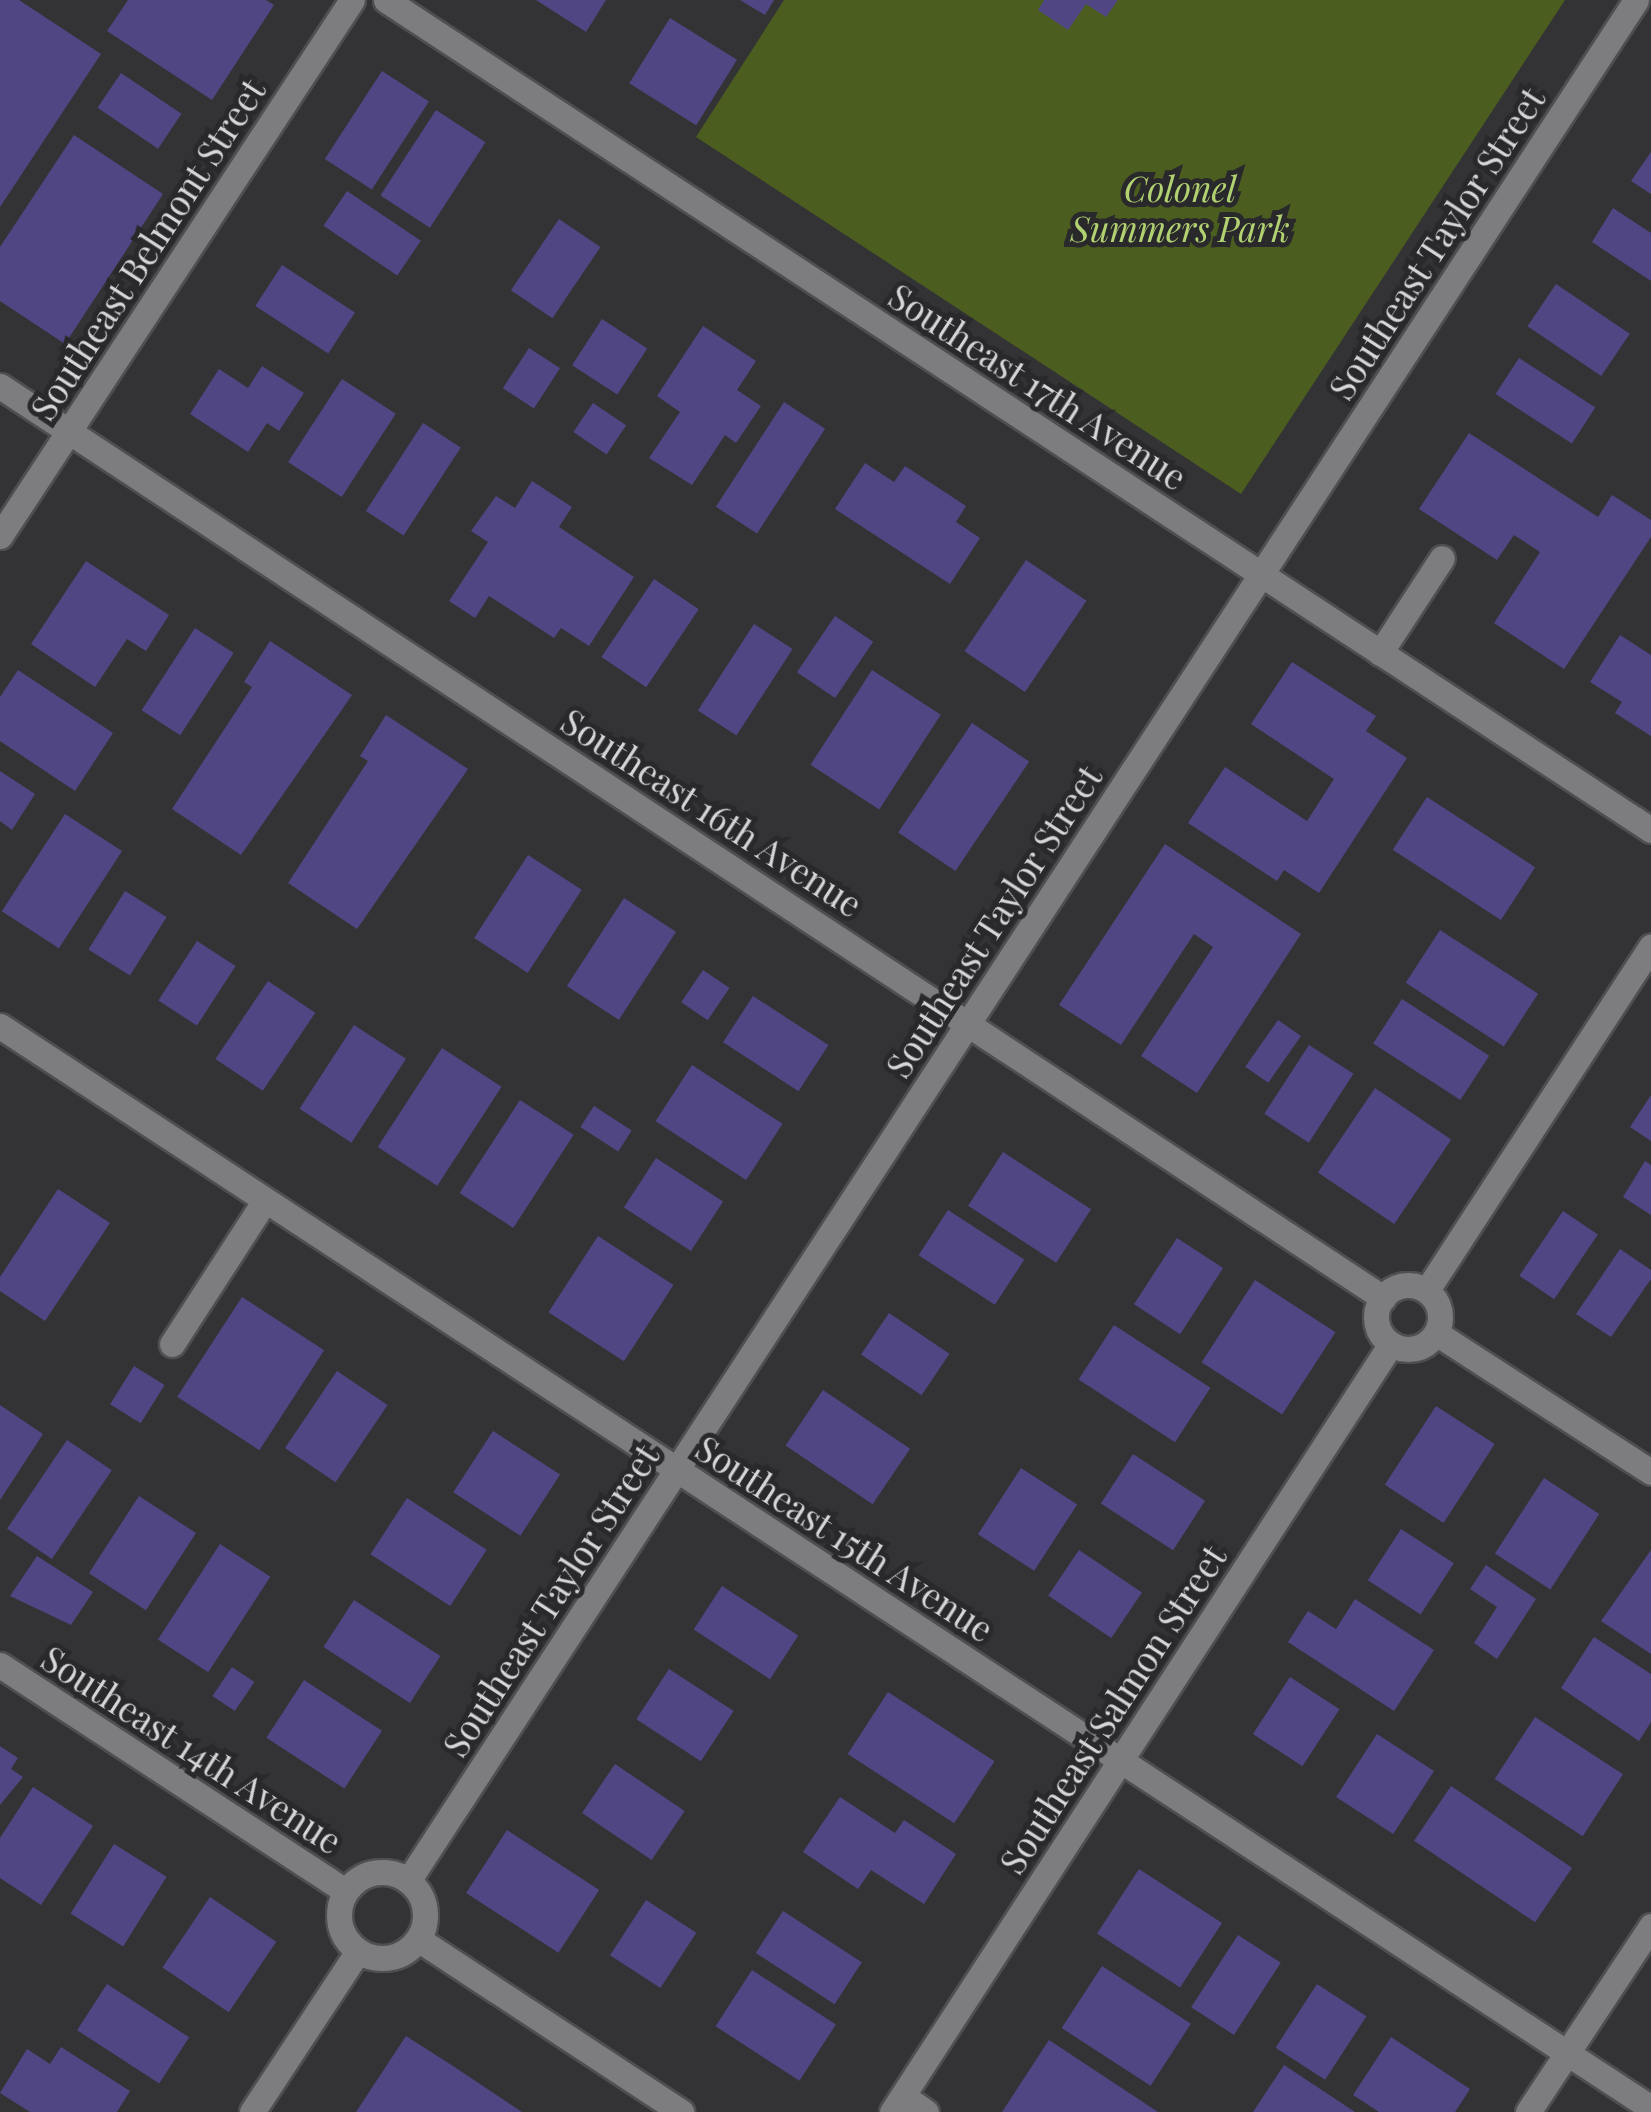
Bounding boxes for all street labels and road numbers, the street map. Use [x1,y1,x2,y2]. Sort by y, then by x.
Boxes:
street label: Southeast Belmont Street [21,70,273,428]
street label: Southeast Taylor Street [1319,78,1553,408]
street label: Southeast 17th Avenue [881,274,1195,498]
street label: Southeast 16th Avenue [553,699,871,925]
street label: Southeast Taylor Street [876,756,1110,1086]
street label: Southeast 15th Avenue [688,1426,1002,1650]
street label: Southeast Taylor Street [433,1435,667,1765]
street label: Southeast Salmon Street [990,1537,1234,1881]
street label: Southeast 14th Avenue [34,1636,350,1862]

